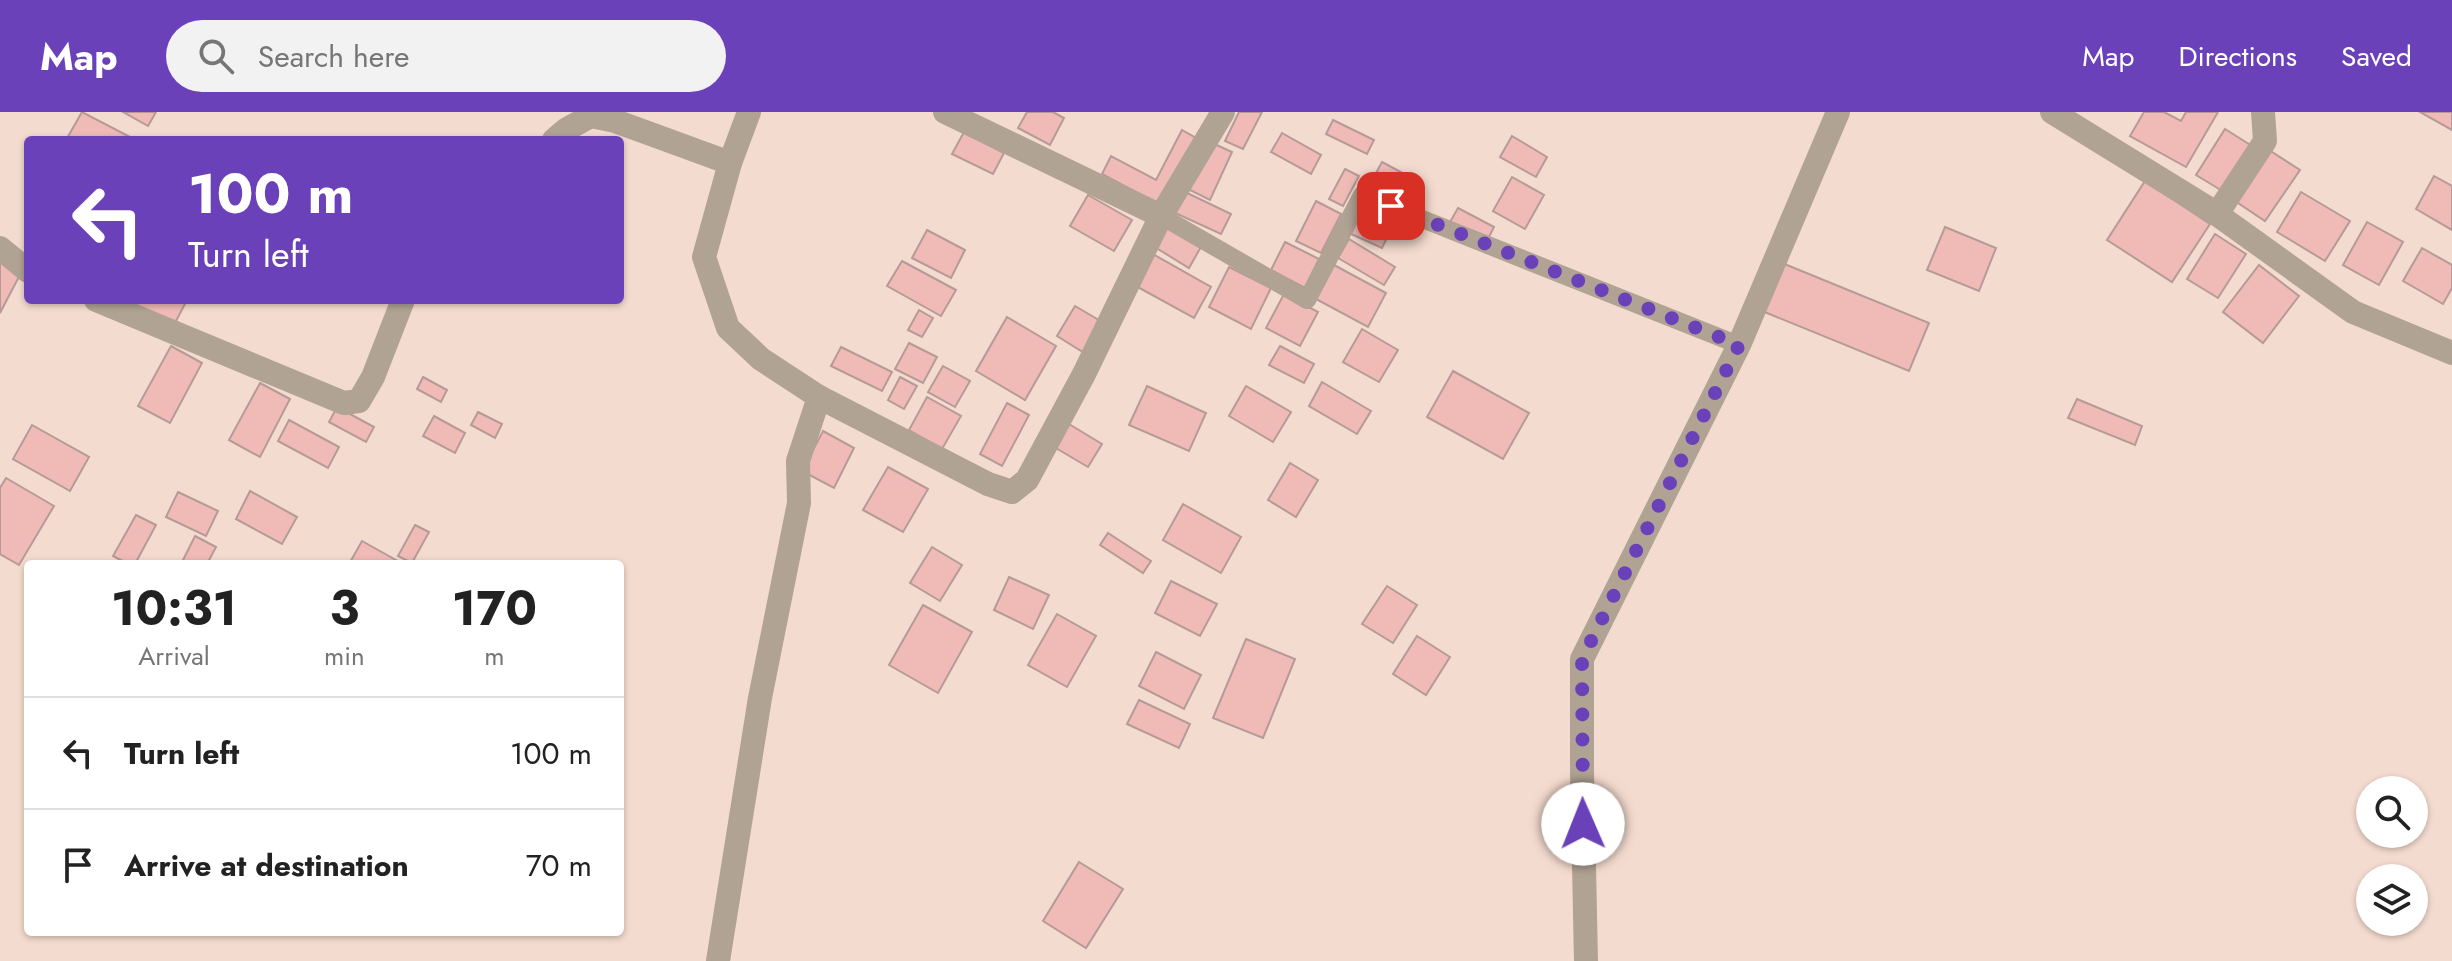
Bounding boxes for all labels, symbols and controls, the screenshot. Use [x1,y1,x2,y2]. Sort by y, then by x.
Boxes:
search box [166,20,726,92]
text: Map [40,29,118,84]
icon: search [194,34,238,78]
text: Search here [258,35,410,78]
text: Map [2082,36,2134,77]
text: Directions [2178,36,2297,77]
text: Saved [2341,36,2412,77]
text: 100 m [188,153,353,234]
icon: left [56,168,160,272]
pin [1357,172,1425,240]
icon: arrive [1369,184,1413,228]
text: Turn left [188,228,309,280]
text: 10:31 [111,574,237,643]
text: 3 [329,574,359,643]
text: 170 [452,574,537,643]
text: Arrival [138,637,210,675]
text: min [324,637,365,675]
text: m [484,637,504,675]
icon: left [56,731,100,775]
text: Turn left [124,732,239,775]
text: 100 m [510,732,592,775]
map controls [2356,776,2428,936]
button: search [2356,776,2428,848]
position arrow [1541,782,1625,866]
icon: arrive [56,843,100,887]
text: Arrive at destination [124,844,409,887]
text: 70 m [526,844,592,887]
button: layers [2356,864,2428,936]

